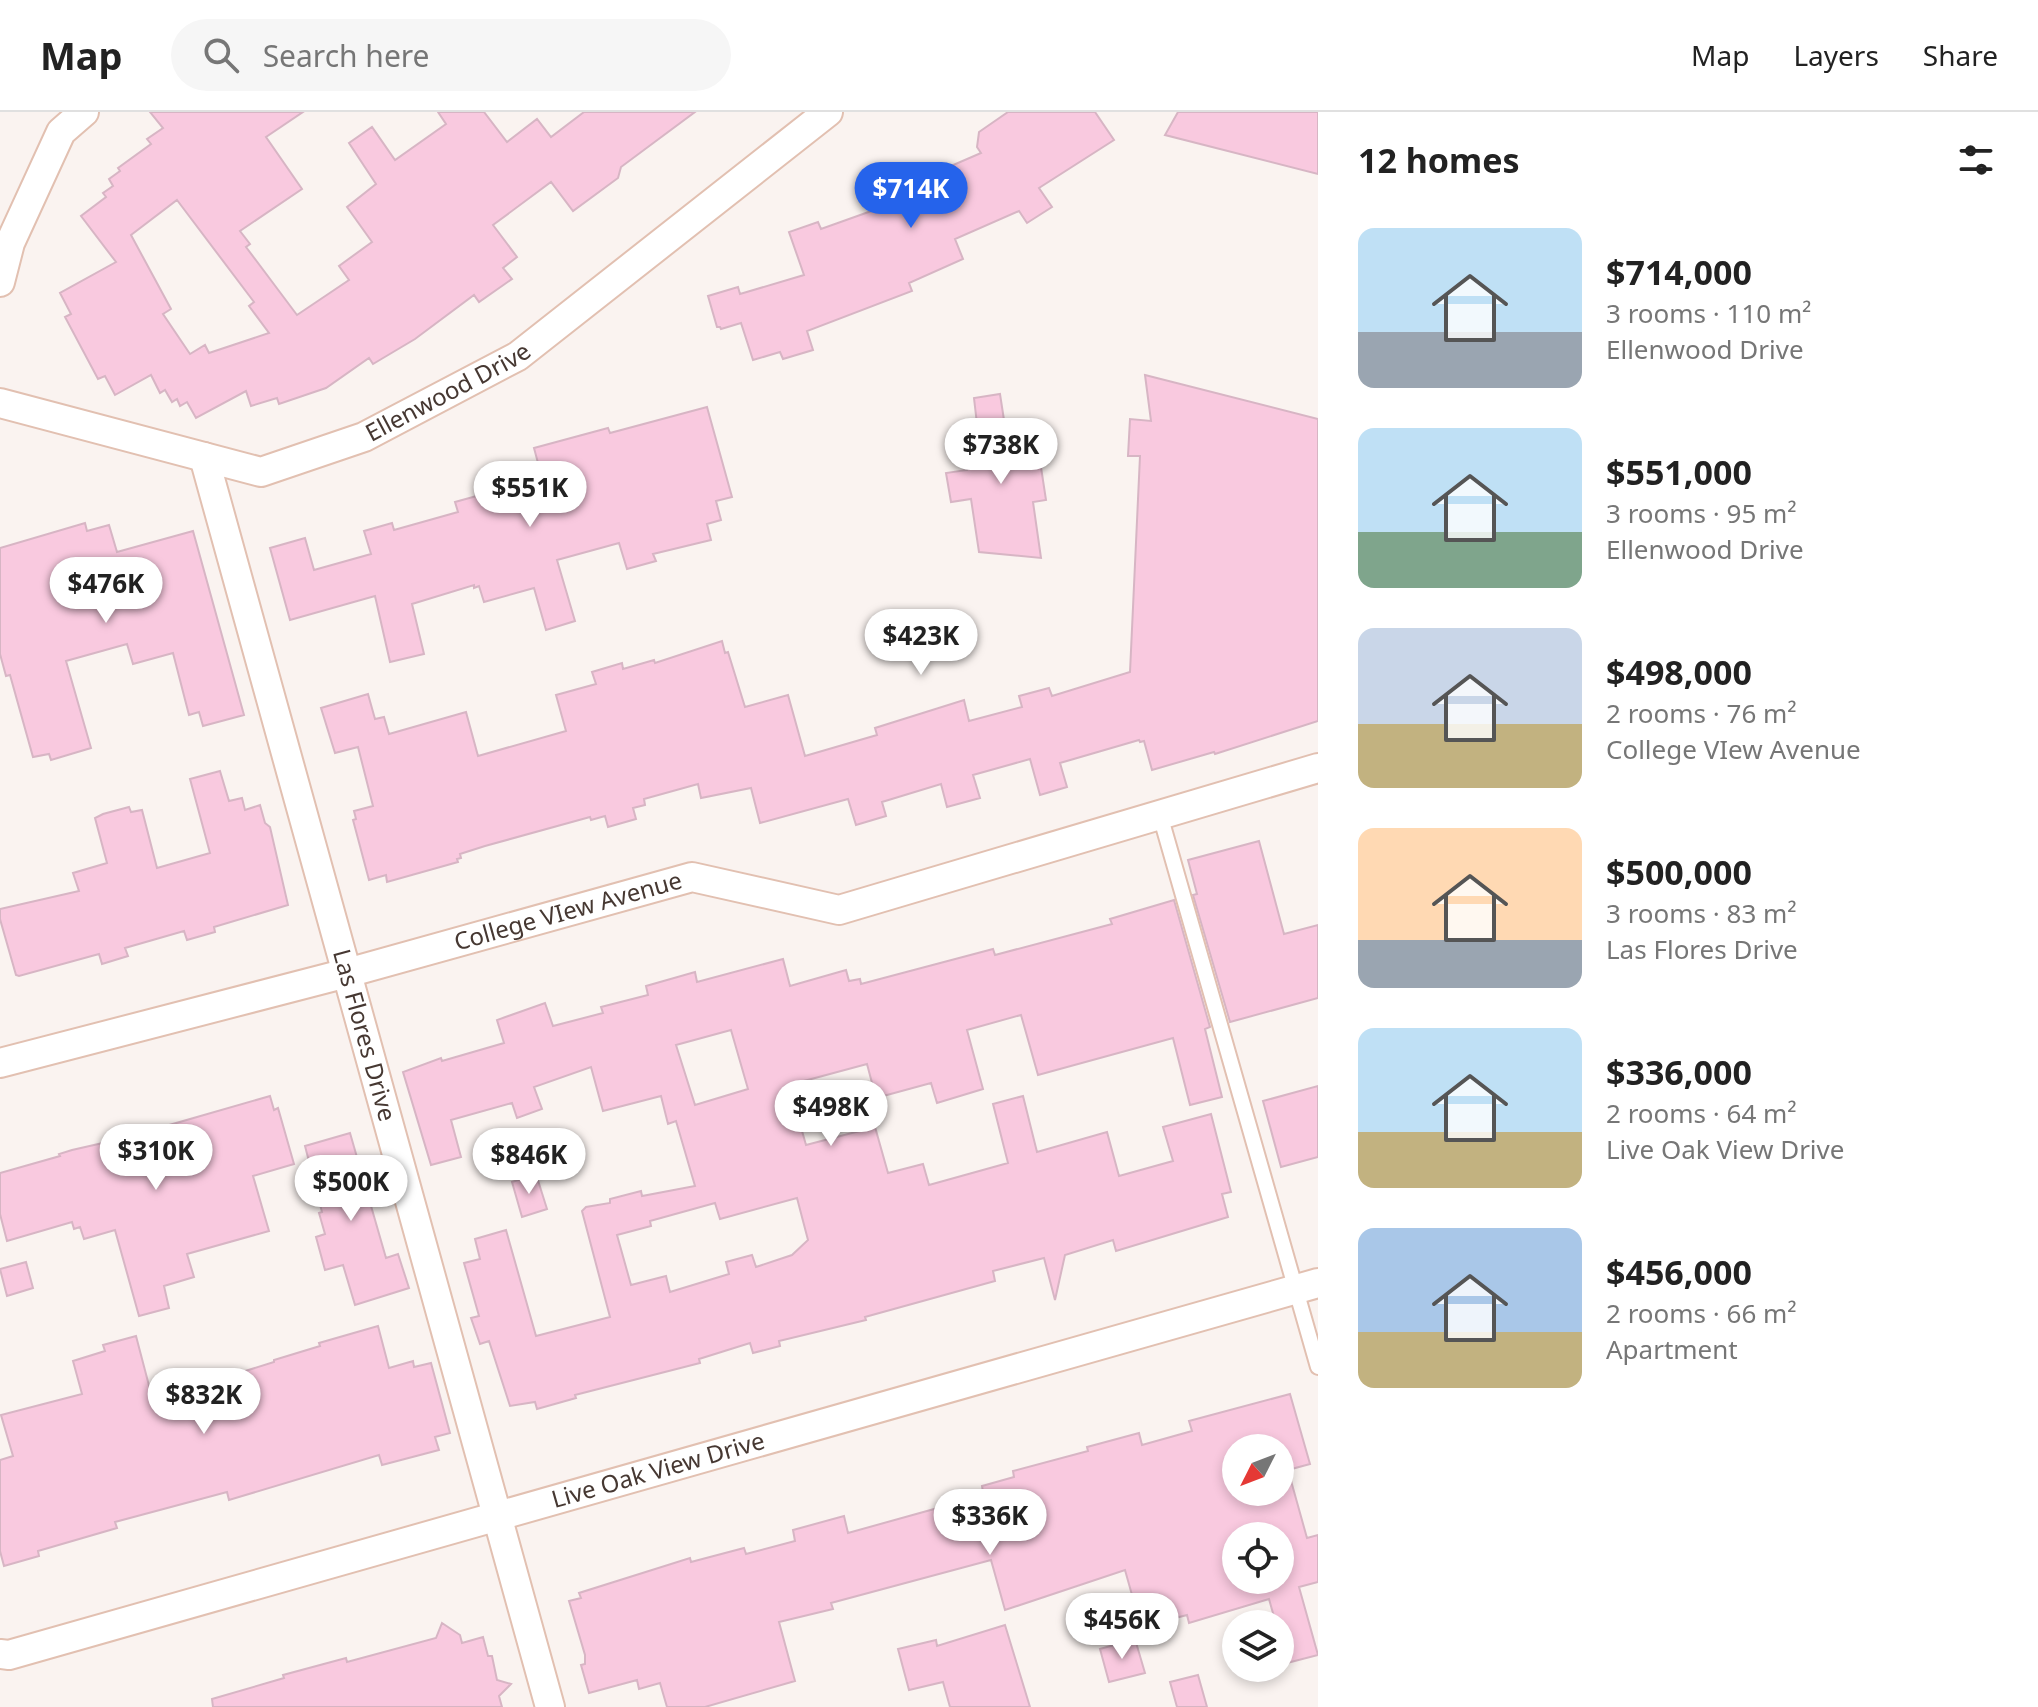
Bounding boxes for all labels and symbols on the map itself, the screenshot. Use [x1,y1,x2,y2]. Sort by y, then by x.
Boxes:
pin: $714K [855,162,967,230]
street label: Ellenwood Drive [359,334,537,448]
pin: $738K [945,418,1057,486]
pin: $551K [474,461,586,529]
pin: $476K [50,557,162,625]
pin: $423K [865,609,977,677]
street label: College VIew Avenue [450,863,685,957]
street label: Las Flores Drive [326,945,405,1125]
pin: $498K [775,1080,887,1148]
pin: $310K [100,1124,212,1192]
pin: $846K [473,1128,585,1196]
pin: $500K [295,1155,407,1223]
pin: $832K [148,1368,260,1436]
street label: Live Oak View Drive [547,1423,768,1515]
north arrow [1222,1434,1294,1506]
pin: $336K [934,1489,1046,1557]
pin: $456K [1066,1593,1178,1661]

